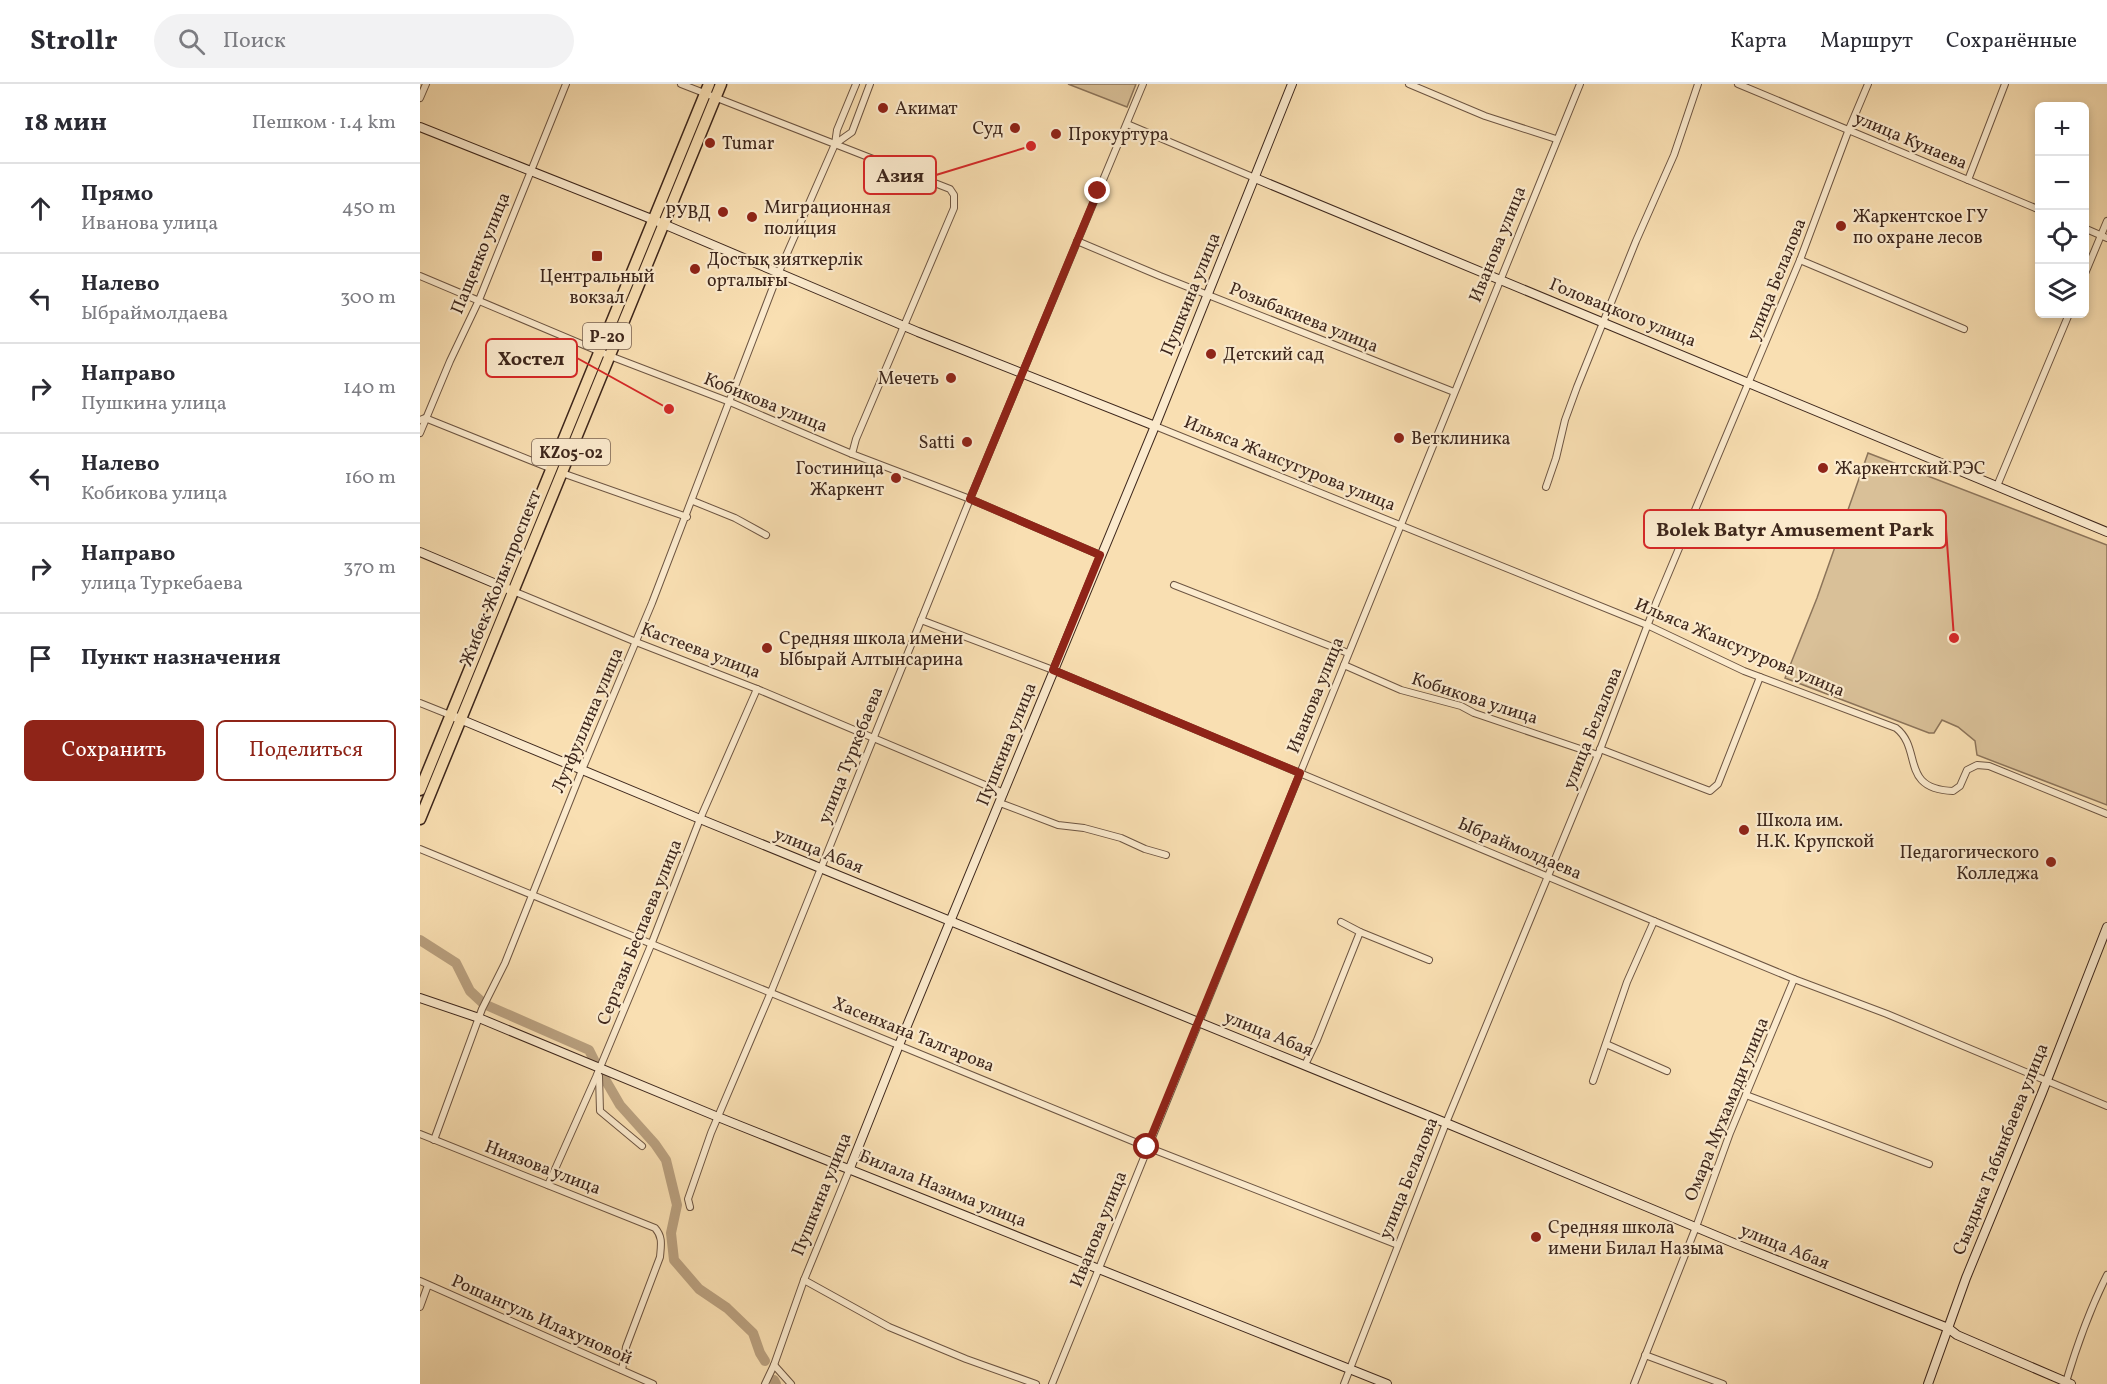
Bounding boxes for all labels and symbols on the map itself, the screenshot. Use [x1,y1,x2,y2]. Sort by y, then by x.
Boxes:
place label: Акимат [895,97,958,122]
marker: Акимат [876,101,890,115]
street label: улица Кунаева [1850,106,1971,177]
place label: Суд [973,117,1003,142]
marker: Суд [1008,121,1022,135]
place label: Прокуртура [1068,123,1169,148]
marker: Прокуртура [1049,127,1063,141]
place label: Tumar [722,132,775,157]
marker: Tumar [703,136,717,150]
callout: Азия [864,156,936,194]
text: Азия [876,163,924,191]
route end [1084,177,1110,203]
street label: Иванова улица [1464,183,1533,306]
street label: Пащенко улица [446,189,517,318]
place label: Миграционная полиция [764,196,891,242]
place label: РУВД [665,201,711,226]
marker: РУВД [716,205,730,219]
place label: Жаркентское ГУ по охране лесов [1853,205,1988,251]
marker: Миграционная полиция [745,210,759,224]
street label: улица Белалова [1742,215,1813,344]
marker: Жаркентское ГУ по охране лесов [1834,219,1848,233]
street label: Пушкина улица [1155,229,1228,360]
place label: Достық зияткерлік орталығы [707,248,863,294]
marker: Центральный вокзал [590,249,604,263]
marker: Достық зияткерлік орталығы [688,262,702,276]
place label: Центральный вокзал [539,265,655,311]
street label: Головацкого улица [1545,273,1700,354]
street label: Розыбакиева улица [1225,277,1382,360]
road number: Р-20 [583,323,631,349]
callout: Хостел [486,339,577,377]
place label: Детский сад [1223,343,1324,368]
text: Хостел [498,346,565,374]
marker: Детский сад [1204,347,1218,361]
street label: Кобикова улица [700,367,831,440]
place label: Мечеть [878,367,939,392]
marker: Мечеть [944,371,958,385]
street label: Ильяса Жансугурова улица [1180,410,1399,518]
place label: Ветклиника [1411,427,1511,452]
place label: Satti [918,431,955,456]
marker: Ветклиника [1392,431,1406,445]
marker: Satti [960,435,974,449]
road number: KZ05-02 [532,439,610,465]
place label: Гостиница Жаркент [795,457,884,503]
place label: Жаркентский РЭС [1835,457,1985,482]
marker: Жаркентский РЭС [1816,461,1830,475]
marker: Гостиница Жаркент [889,471,903,485]
street label: Жибек Жолы проспект [455,487,548,671]
callout: Bolek Batyr Amusement Park [1644,510,1946,548]
text: Bolek Batyr Amusement Park [1656,517,1934,545]
street label: Ильяса Жансугурова улица [1630,593,1849,704]
street label: Кастеева улица [637,617,764,686]
place label: Средняя школа имени Ыбырай Алтынсарина [779,627,963,673]
street label: Иванова улица [1282,634,1351,757]
marker: Средняя школа имени Ыбырай Алтынсарина [760,641,774,655]
street label: Лутфуллина улица [546,644,630,797]
street label: улица Белалова [1558,664,1629,793]
street label: Кобикова улица [1408,667,1541,732]
street label: Пушкина улица [971,679,1044,810]
street label: улица Туркебаева [812,683,890,828]
place label: Школа им. Н.К. Крупской [1756,809,1874,855]
street label: Ыбраймолдаева [1454,812,1585,887]
street label: улица Абая [770,822,867,881]
marker: Школа им. Н.К. Крупской [1737,823,1751,837]
street label: Сергазы Беспаева улица [592,836,689,1029]
place label: Педагогического Колледжа [1899,841,2039,887]
marker: Педагогического Колледжа [2044,855,2058,869]
street label: Хасенхана Талгарова [829,992,998,1079]
street label: улица Абая [1220,1005,1317,1064]
street label: Омара Мухамади улица [1679,1014,1776,1205]
street label: Сыздыка Табынбаева улица [1947,1040,2055,1259]
street label: улица Белалова [1374,1114,1445,1243]
street label: Пушкина улица [786,1129,859,1260]
route start [1133,1133,1159,1159]
street label: Ниязова улица [481,1135,604,1202]
street label: Билала Назима улица [855,1144,1030,1235]
street label: Иванова улица [1065,1168,1134,1291]
place label: Средняя школа имени Билал Назыма [1548,1216,1724,1262]
street label: улица Абая [1736,1218,1833,1277]
marker: Средняя школа имени Билал Назыма [1529,1230,1543,1244]
street label: Рошангуль Илахуновой [447,1269,636,1372]

